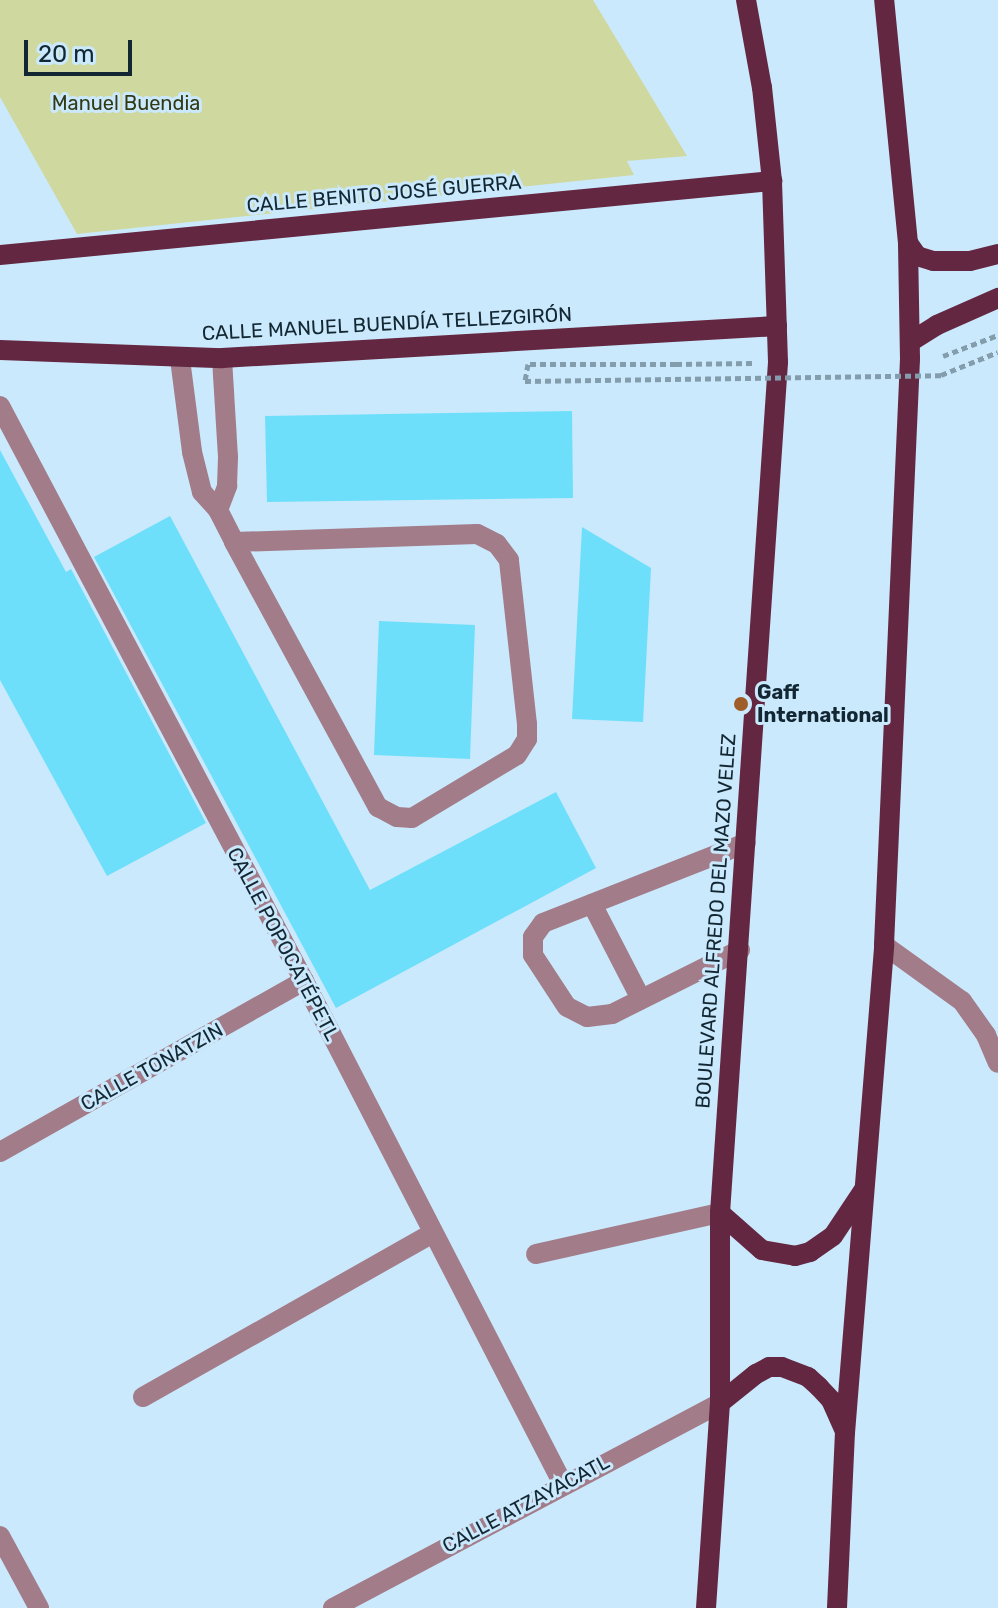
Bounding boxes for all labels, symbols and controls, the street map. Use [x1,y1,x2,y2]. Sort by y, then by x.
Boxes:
scale bar [28,24,136,74]
text: 20 m [38,40,95,68]
park label: Manuel Buendia [52,91,200,115]
street label: CALLE BENITO JOSÉ GUERRA [246,170,522,218]
street label: CALLE MANUEL BUENDÍA TELLEZGIRÓN [200,302,574,346]
place label: Gaff International [757,680,889,727]
marker: Gaff International [732,695,750,713]
street label: BOULEVARD ALFREDO DEL MAZO VELEZ [691,732,741,1110]
street label: CALLE POPOCATÉPETL [222,843,344,1045]
street label: CALLE TONATZIN [76,1018,228,1116]
street label: CALLE ATZAYACATL [438,1450,614,1558]

